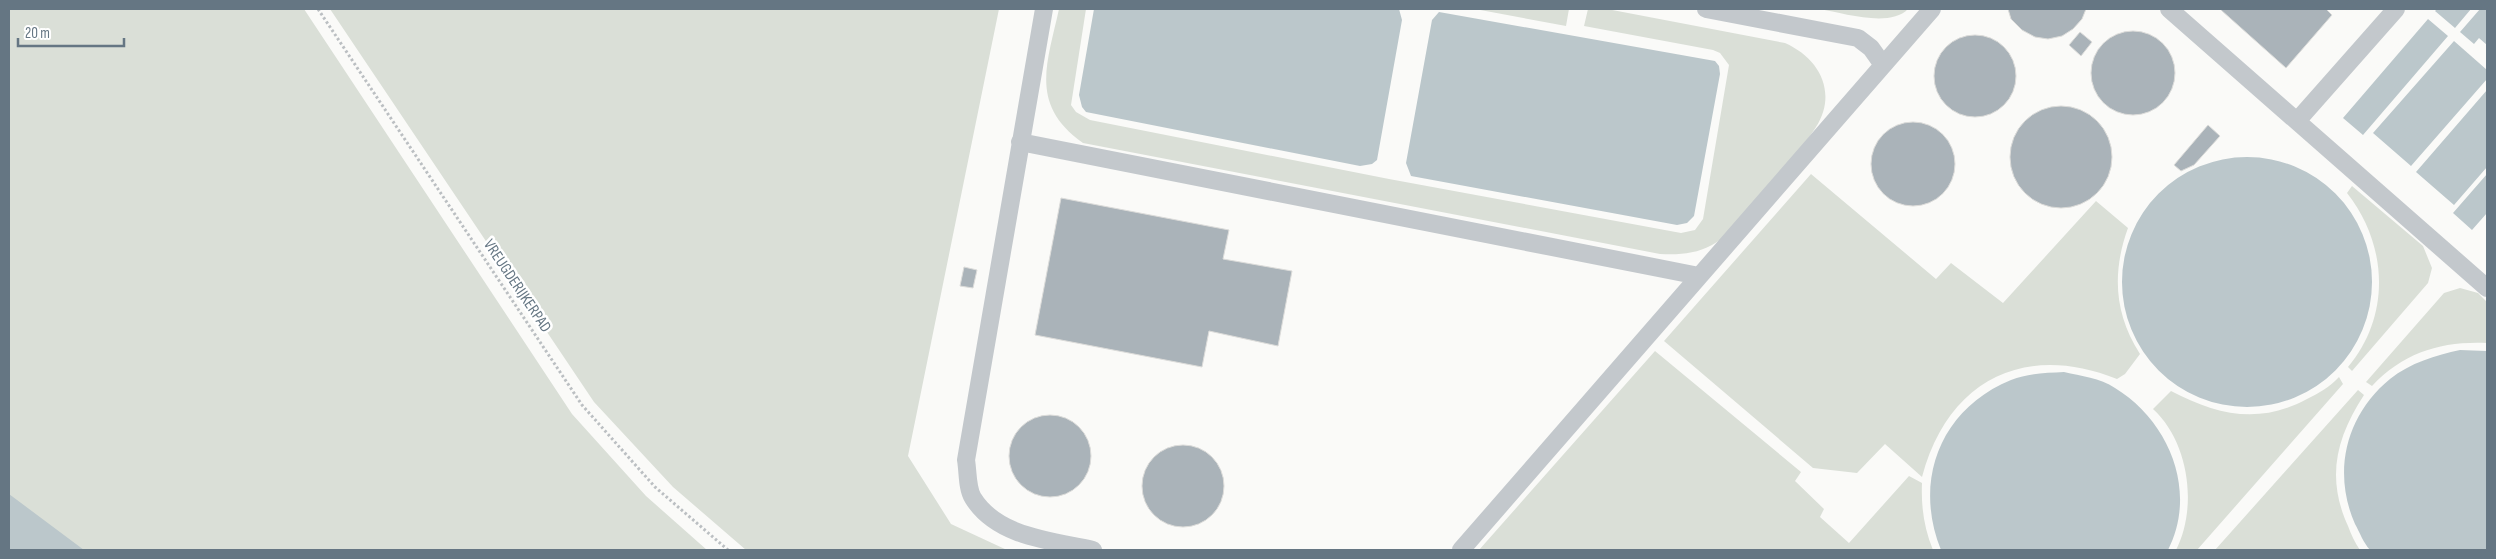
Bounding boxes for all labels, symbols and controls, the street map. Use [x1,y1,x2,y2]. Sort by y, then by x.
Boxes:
scale bar [18,15,124,47]
text: 20 m [25,24,50,43]
street label: VREUGDERIJKERPAD [479,236,555,336]

